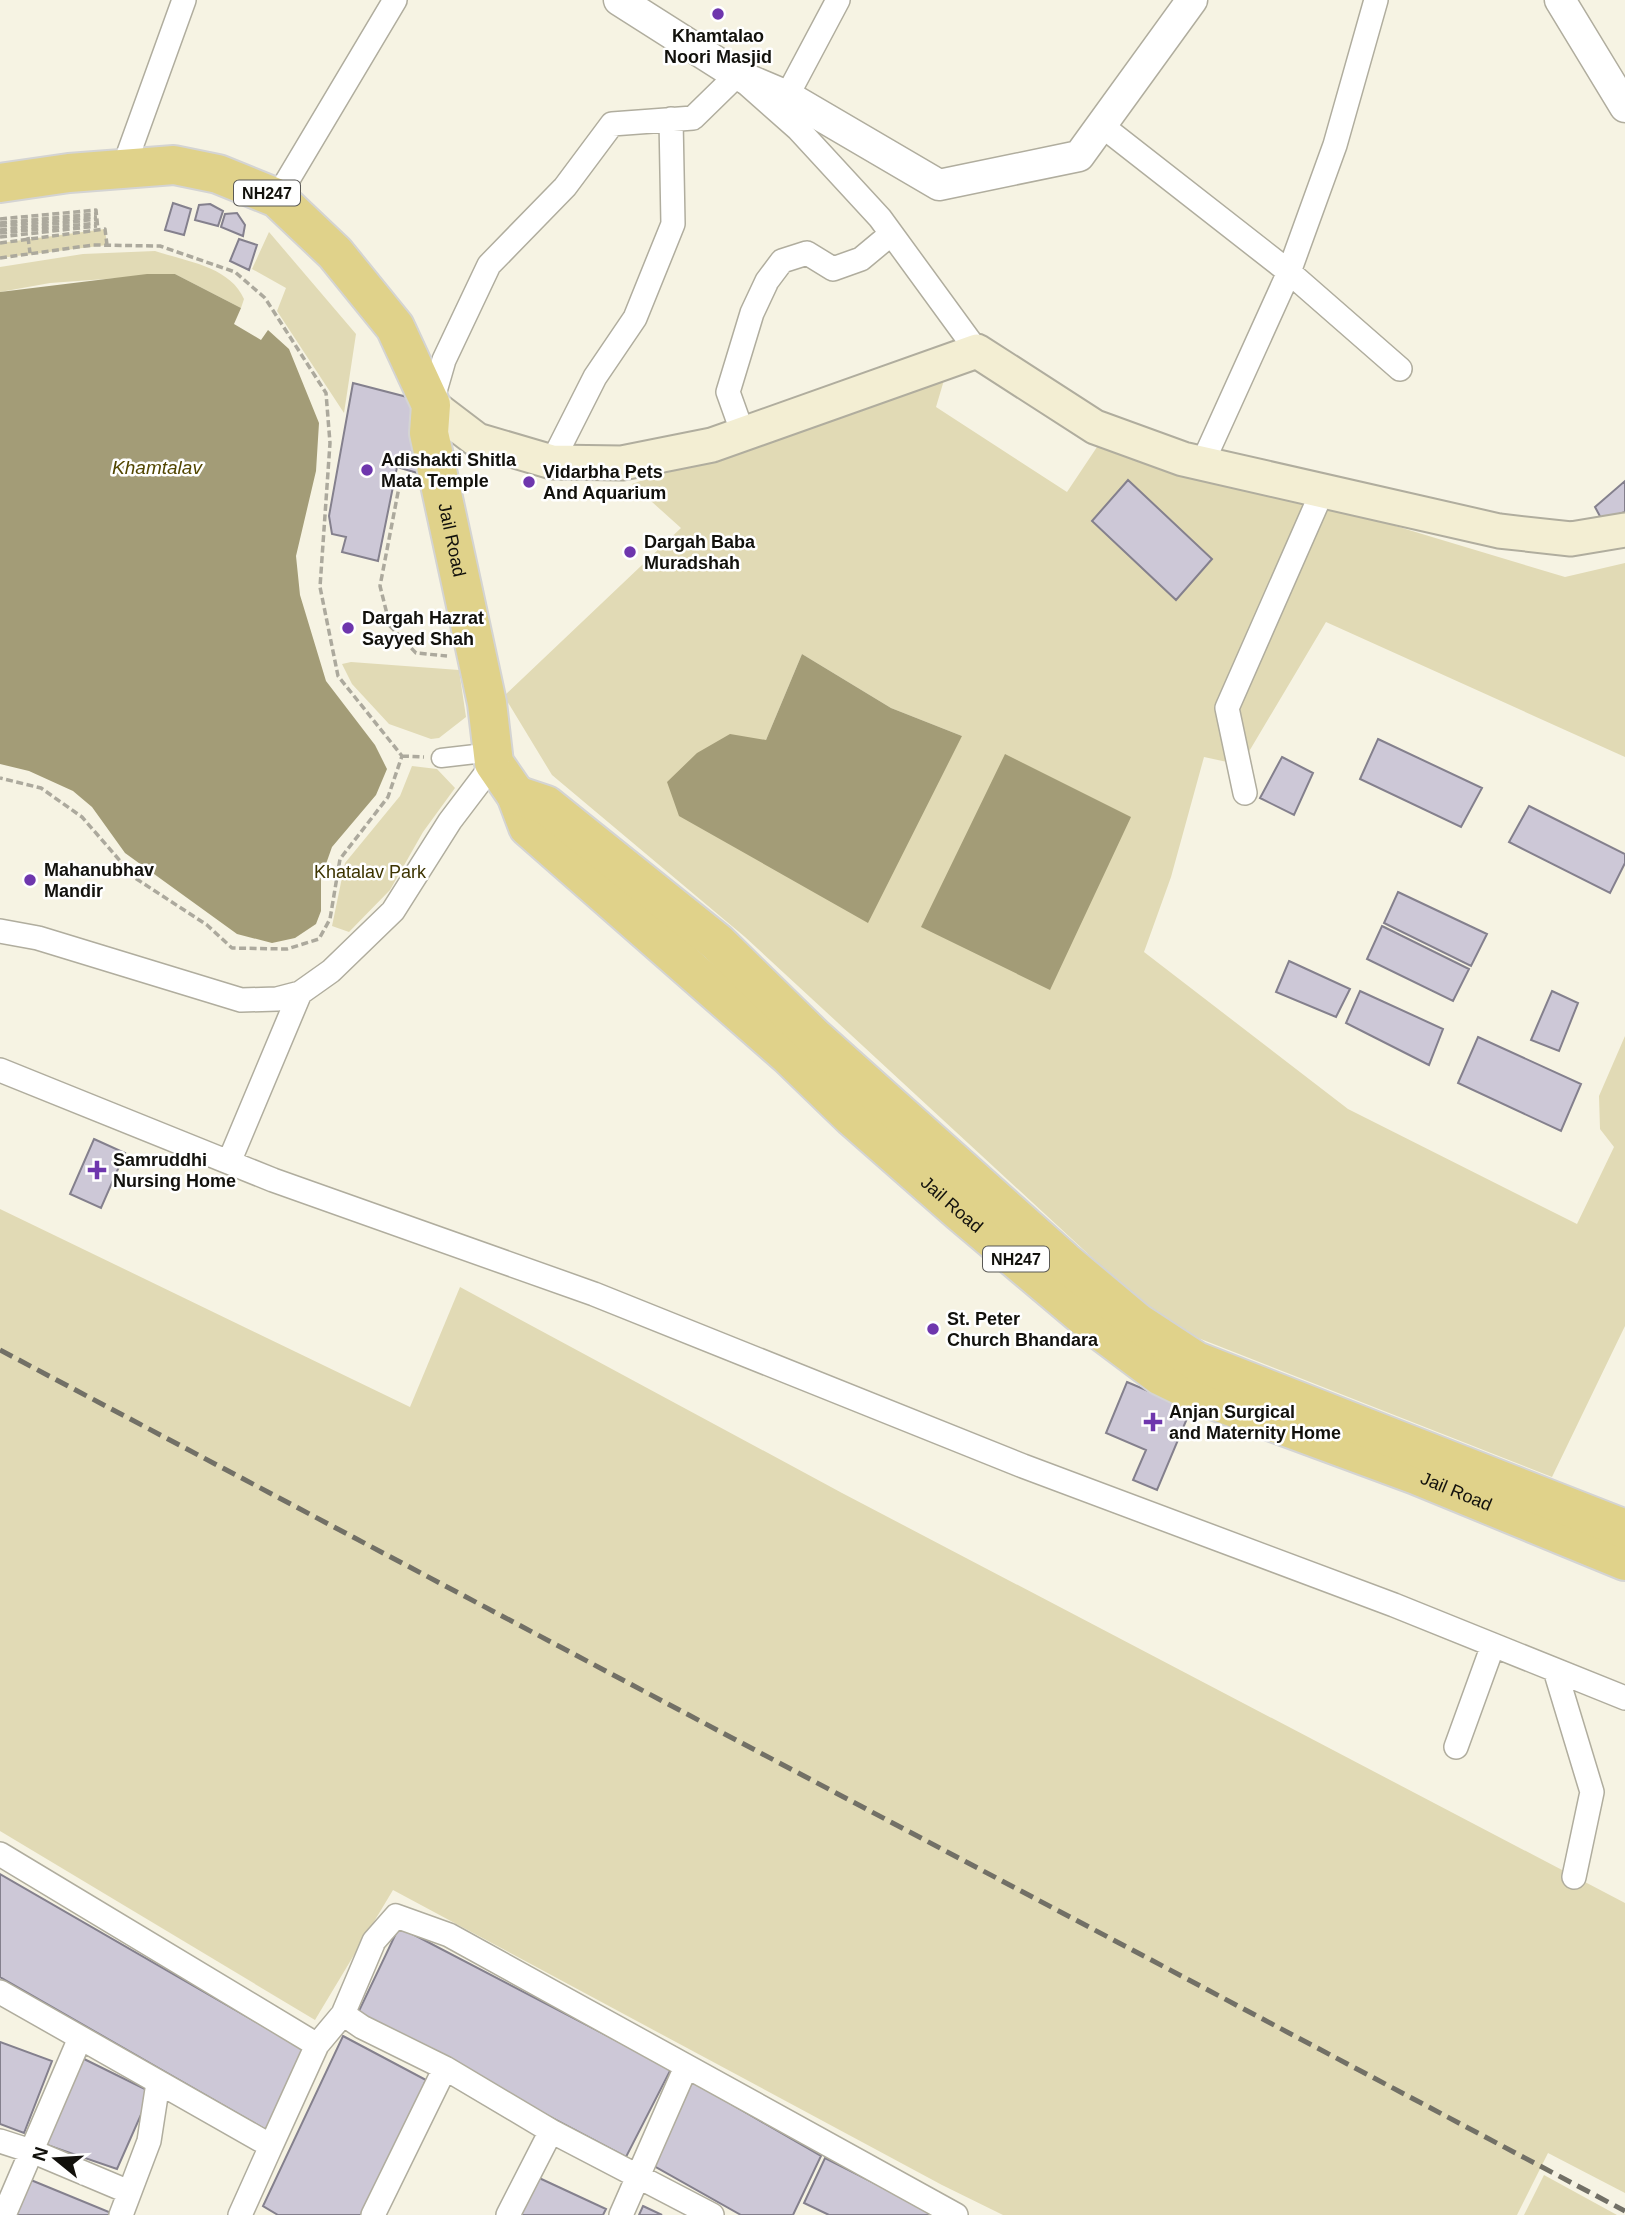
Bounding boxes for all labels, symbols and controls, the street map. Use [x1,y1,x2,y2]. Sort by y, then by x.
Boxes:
marker: Khamtalao Noori Masjid [710,6,726,22]
place label: Khamtalao Noori Masjid [664,26,772,67]
road number: NH247 [234,181,300,206]
place label: Adishakti Shitla Mata Temple [381,450,517,491]
water label: Khamtalav [112,457,203,478]
marker: Adishakti Shitla Mata Temple [359,462,375,478]
place label: Vidarbha Pets And Aquarium [543,462,666,503]
marker: Vidarbha Pets And Aquarium [521,474,537,490]
street label: Jail Road [434,501,470,579]
place label: Dargah Baba Muradshah [644,532,756,573]
marker: Dargah Baba Muradshah [622,544,638,560]
place label: Dargah Hazrat Sayyed Shah [362,608,484,649]
marker: Dargah Hazrat Sayyed Shah [340,620,356,636]
place label: Mahanubhav Mandir [44,860,154,901]
park label: Khatalav Park [314,862,427,882]
marker: Mahanubhav Mandir [22,872,38,888]
place label: Samruddhi Nursing Home [113,1150,236,1191]
marker: Samruddhi Nursing Home [87,1160,107,1180]
street label: Jail Road [917,1172,987,1237]
road number: NH247 [983,1246,1049,1272]
place label: St. Peter Church Bhandara [947,1309,1099,1350]
marker: St. Peter Church Bhandara [925,1321,941,1337]
place label: Anjan Surgical and Maternity Home [1169,1402,1341,1443]
marker: Anjan Surgical and Maternity Home [1143,1412,1163,1432]
street label: Jail Road [1418,1468,1495,1515]
north arrow [21,2124,91,2194]
text: N [28,2144,52,2164]

